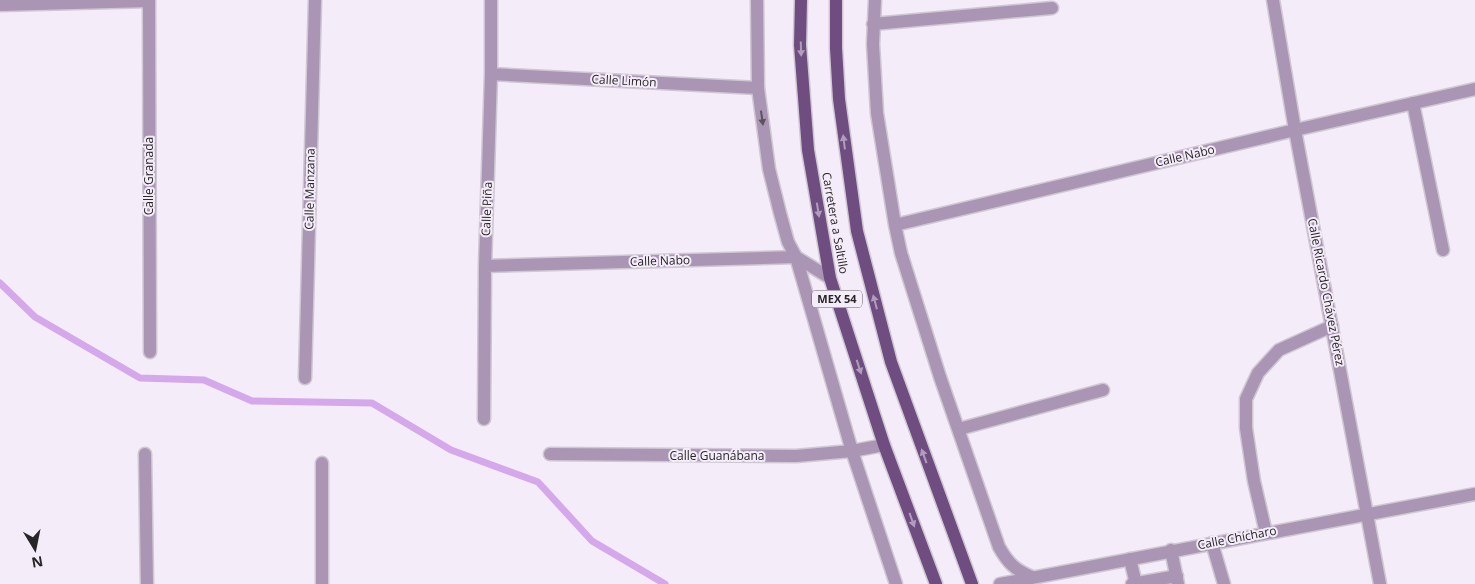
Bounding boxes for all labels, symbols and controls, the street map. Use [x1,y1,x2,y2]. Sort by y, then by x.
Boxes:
one-way arrow [797,41,805,57]
street label: Calle Limón [591,70,657,91]
one-way arrow [758,111,766,127]
one-way arrow [840,134,848,150]
street label: Calle Granada [140,137,157,215]
street label: Calle Nabo [1154,140,1216,171]
street label: Calle Manzana [300,148,319,230]
street label: Carretera a Saltillo [818,171,853,275]
street label: Calle Piña [477,181,496,236]
one-way arrow [814,202,822,218]
street label: Calle Ricardo Chávez Pérez [1304,217,1349,367]
street label: Calle Nabo [630,251,690,270]
road number: MEX 54 [812,290,862,308]
one-way arrow [871,294,879,309]
one-way arrow [855,360,863,375]
street label: Calle Guanábana [670,447,764,464]
one-way arrow [920,448,928,463]
one-way arrow [909,513,916,528]
street label: Calle Chícharo [1196,522,1278,553]
north arrow [10,524,60,574]
text: N [30,552,45,573]

